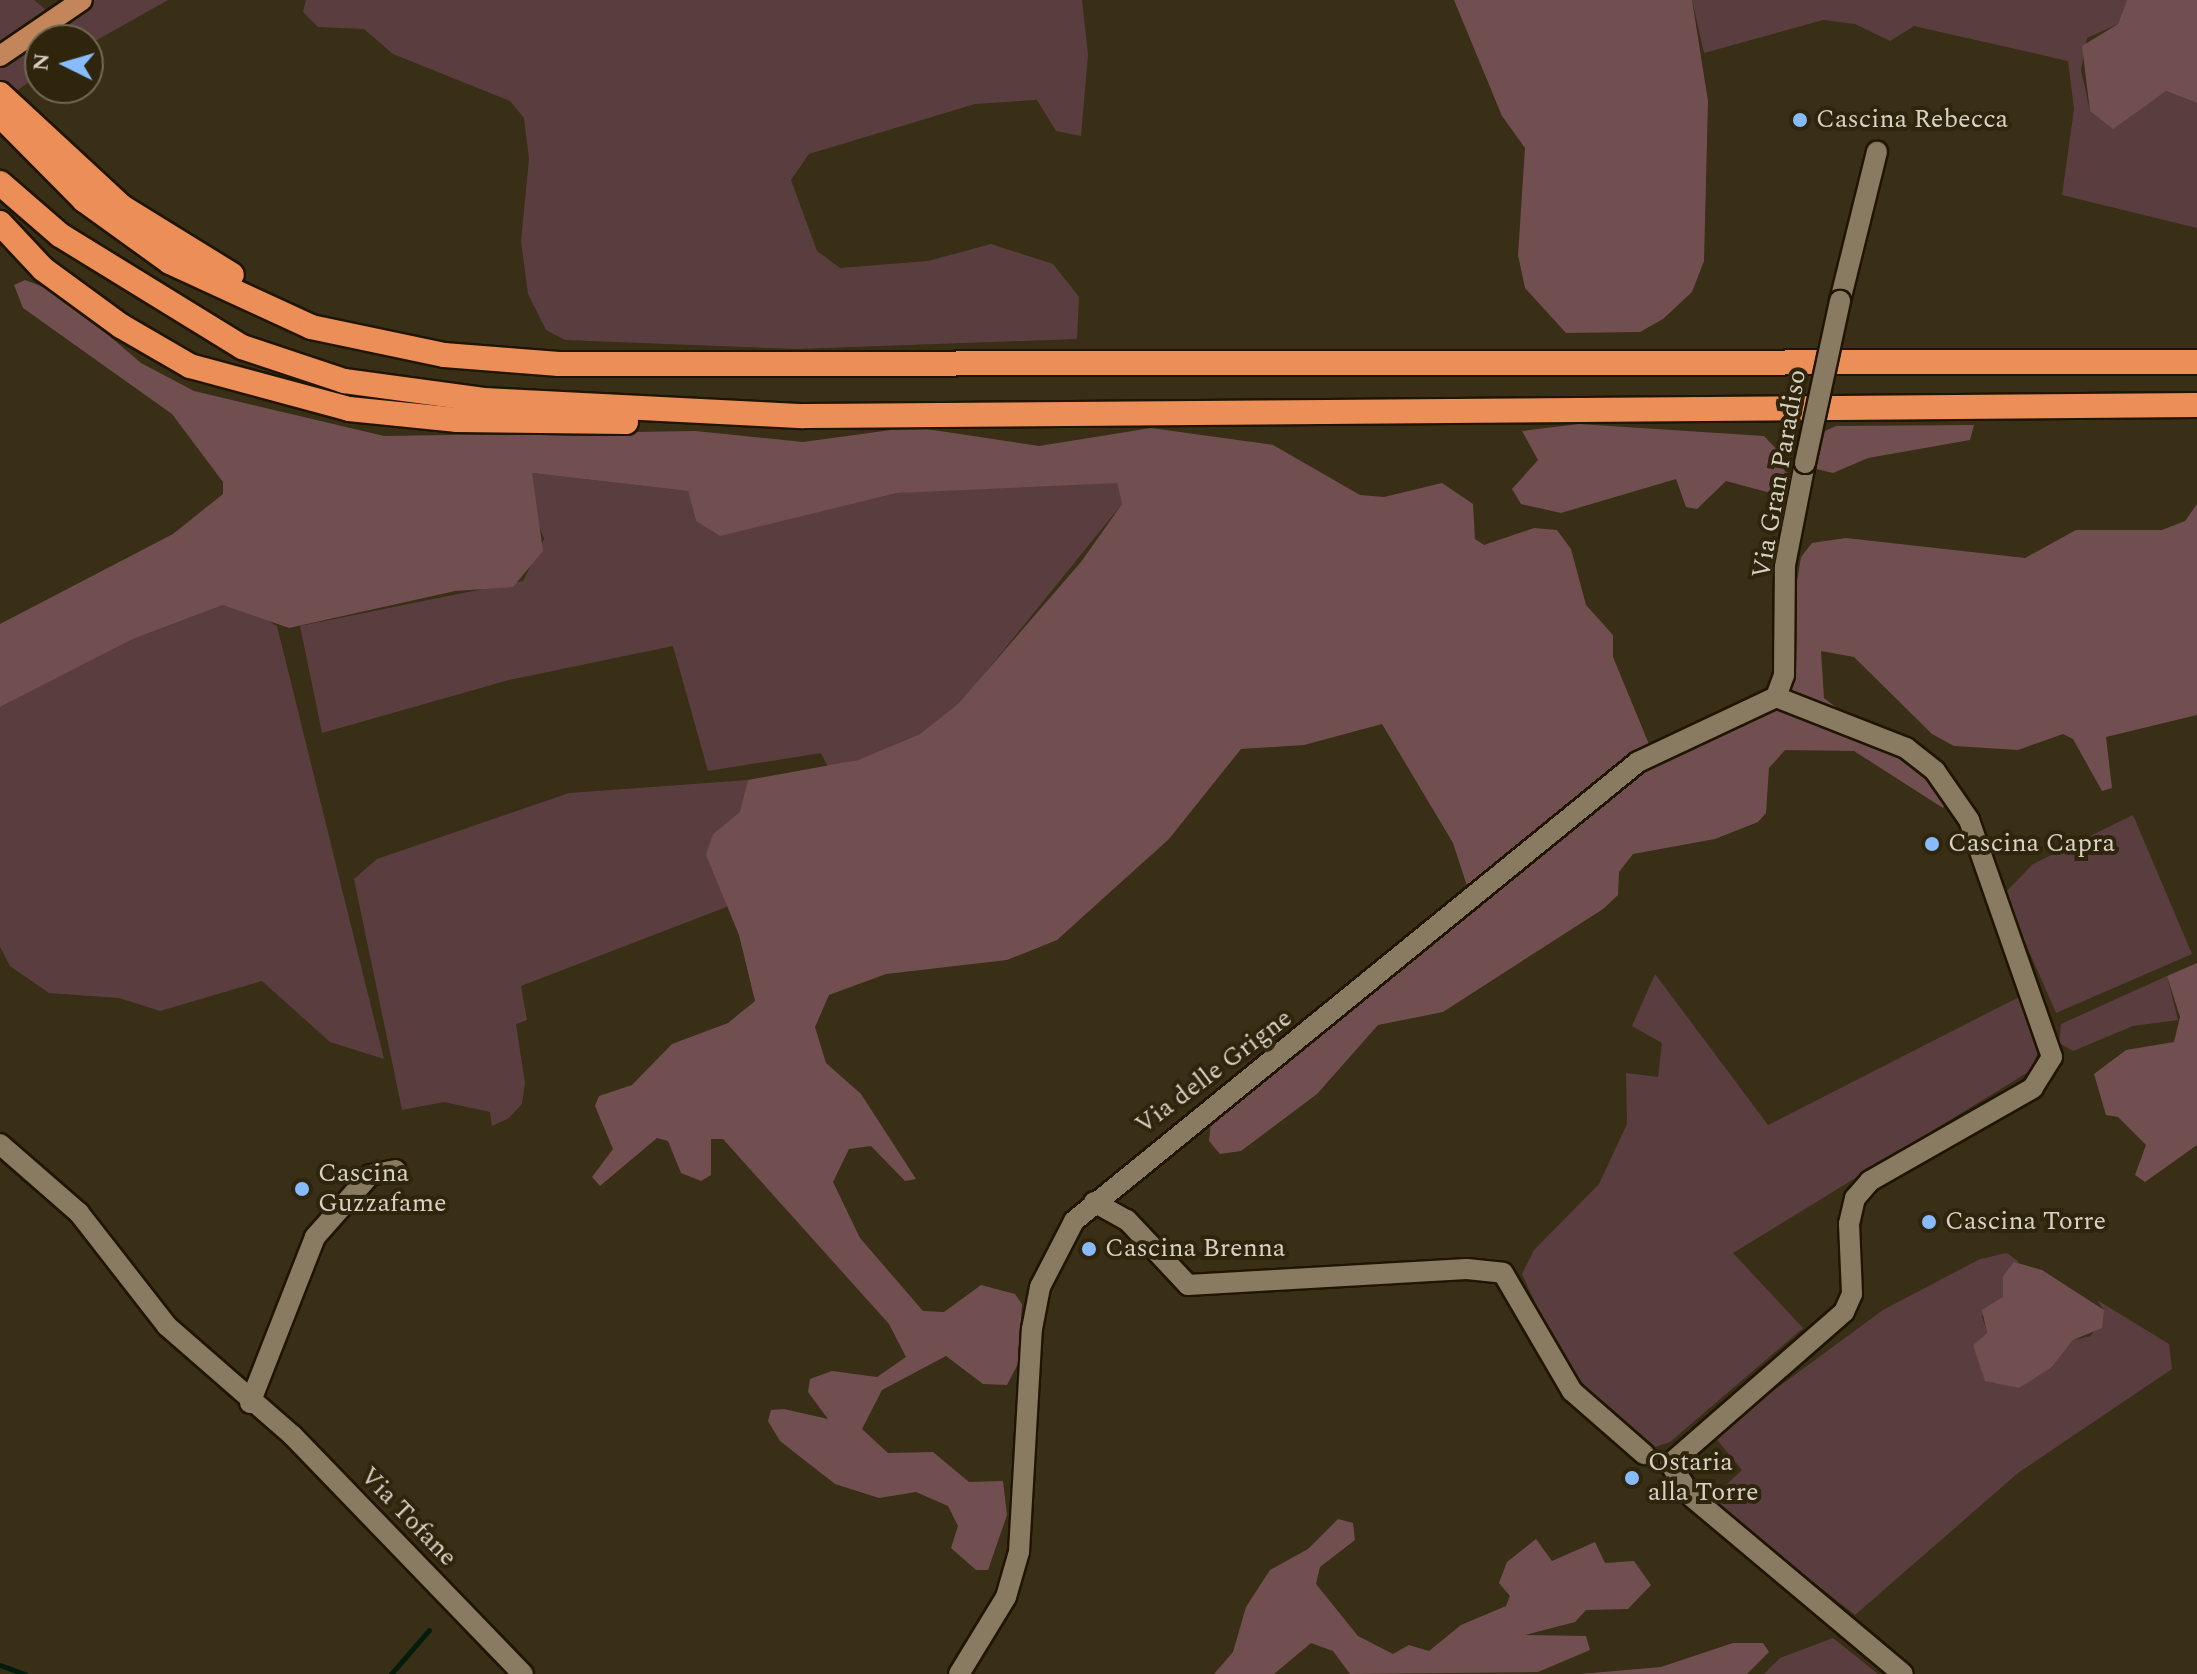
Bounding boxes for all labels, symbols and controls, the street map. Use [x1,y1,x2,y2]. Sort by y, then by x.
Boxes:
north arrow [24,24,104,104]
text: N [24,52,59,72]
place label: Cascina Rebecca [1816,104,2008,136]
marker: Cascina Rebecca [1791,111,1809,129]
street label: Via Gran Paradiso [1746,367,1814,581]
place label: Cascina Capra [1948,828,2115,860]
marker: Cascina Capra [1923,835,1941,853]
street label: Via delle Grigne [1129,1003,1299,1141]
place label: Cascina Guzzafame [318,1158,447,1220]
marker: Cascina Guzzafame [293,1180,311,1198]
place label: Cascina Torre [1945,1206,2106,1238]
marker: Cascina Torre [1920,1213,1938,1231]
place label: Cascina Brenna [1105,1233,1285,1265]
marker: Cascina Brenna [1080,1240,1098,1258]
place label: Ostaria alla Torre [1648,1447,1759,1508]
street label: Via Tofane [353,1461,463,1573]
marker: Ostaria alla Torre [1623,1469,1641,1487]

